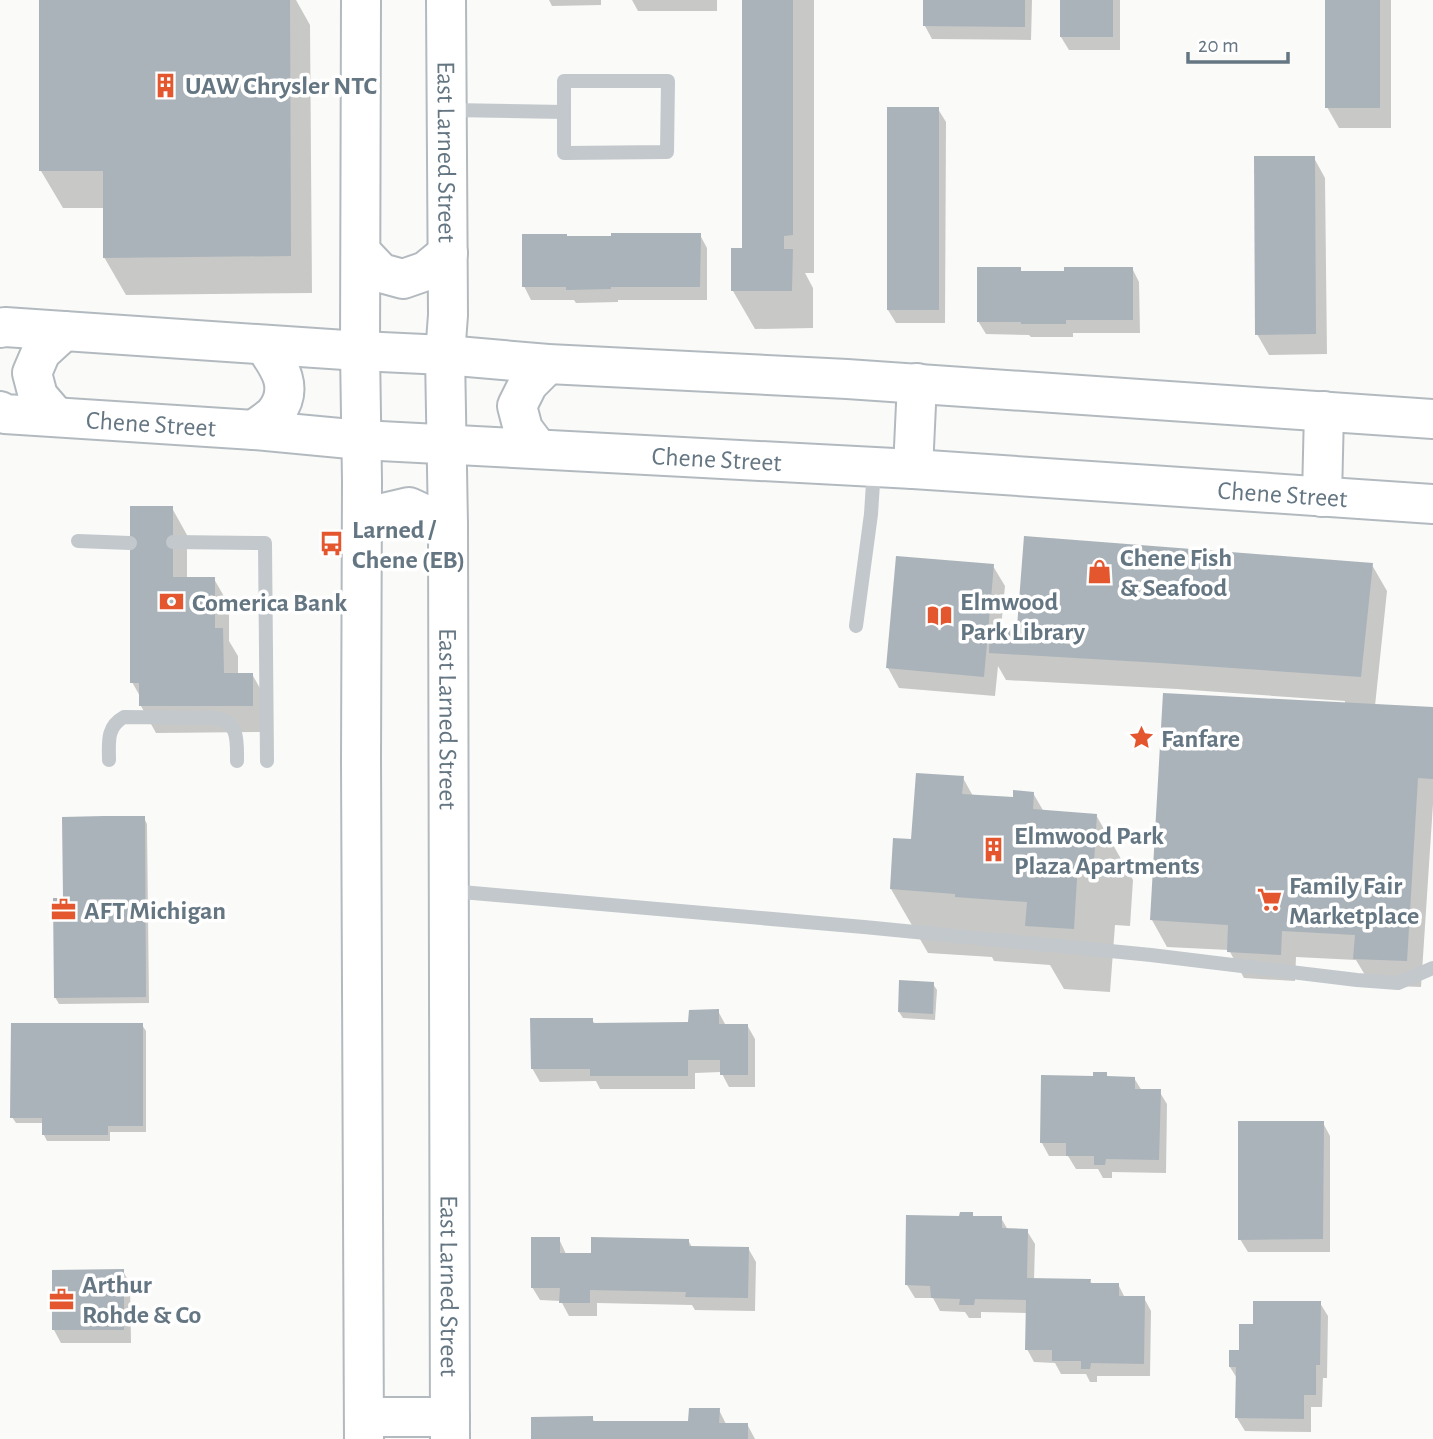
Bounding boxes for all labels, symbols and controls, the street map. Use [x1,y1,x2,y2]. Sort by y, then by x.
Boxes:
scale bar [1188,21,1288,65]
text: 20 m [1198,35,1239,56]
street label: East Larned Street [432,61,460,243]
building icon: UAW Chrysler NTC [151,71,179,99]
place label: UAW Chrysler NTC [185,73,377,99]
street label: Chene Street [85,407,217,442]
street label: Chene Street [651,443,782,476]
street label: Chene Street [1217,478,1348,512]
place label: Larned / Chene (EB) [352,517,465,573]
bus stop icon: Larned / Chene (EB) [318,530,346,558]
place label: Chene Fish & Seafood [1120,545,1232,601]
shop icon: Chene Fish & Seafood [1086,558,1114,586]
bank icon: Comerica Bank [158,588,186,616]
place label: Elmwood Park Library [960,589,1086,645]
place label: Comerica Bank [192,590,347,616]
library icon: Elmwood Park Library [926,602,954,630]
street label: East Larned Street [434,628,461,810]
place icon: Fanfare [1127,724,1155,752]
place label: Fanfare [1161,726,1240,752]
place label: Elmwood Park Plaza Apartments [1014,823,1200,879]
building icon: Elmwood Park Plaza Apartments [980,836,1008,864]
place label: Family Fair Marketplace [1289,873,1419,929]
supermarket icon: Family Fair Marketplace [1255,886,1283,914]
office icon: AFT Michigan [50,896,78,924]
place label: AFT Michigan [84,898,226,924]
street label: East Larned Street [435,1195,462,1377]
place label: Arthur Rohde & Co [82,1272,201,1328]
office icon: Arthur Rohde & Co [48,1285,76,1313]

